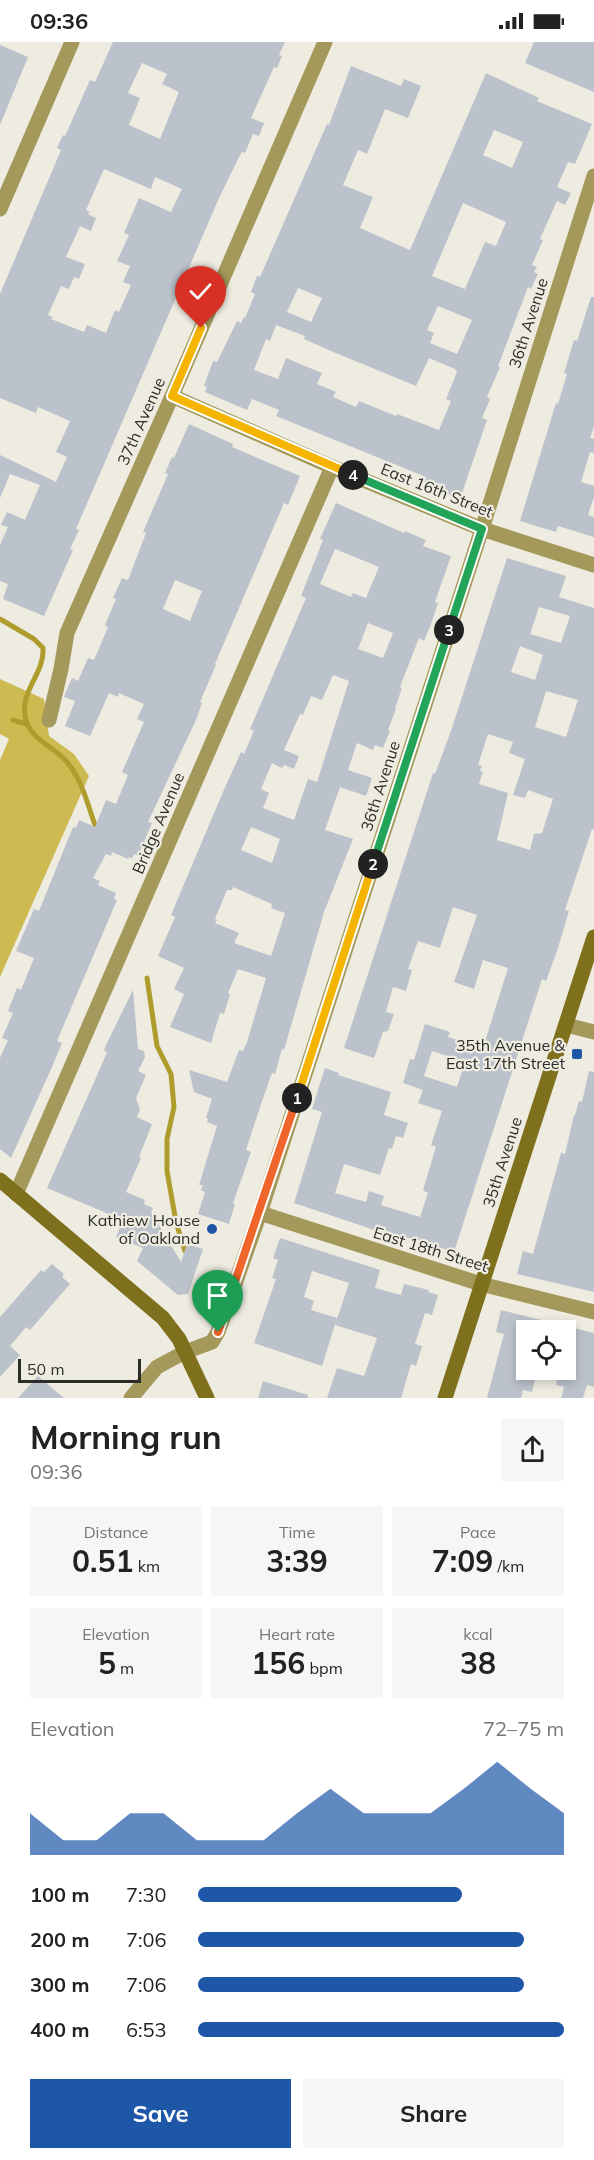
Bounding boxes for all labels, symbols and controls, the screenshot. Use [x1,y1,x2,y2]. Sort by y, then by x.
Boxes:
text: 09:36 [30,7,88,35]
pin [175,266,226,328]
icon: check [184,275,217,308]
street label: 36th Avenue [504,275,552,371]
street label: 37th Avenue [113,374,169,468]
street label: East 16th Street [378,458,496,522]
pin: 4 [338,460,368,490]
text: 4 [348,465,358,485]
pin: 3 [434,615,464,645]
text: 3 [444,620,454,640]
street label: 36th Avenue [356,738,404,834]
street label: Bridge Avenue [128,769,188,877]
pin: 2 [358,849,388,879]
text: 2 [368,854,378,874]
place label: 35th Avenue & East 17th Street [446,1035,565,1073]
marker: 35th Avenue & East 17th Street [570,1047,584,1061]
pin: 1 [282,1083,312,1113]
text: 1 [292,1088,302,1108]
street label: 35th Avenue [478,1114,526,1210]
place label: Kathiew House of Oakland [88,1210,200,1248]
marker: Kathiew House of Oakland [205,1222,219,1236]
street label: East 18th Street [371,1222,491,1276]
pin [192,1270,243,1332]
icon: arrive [201,1279,234,1312]
map controls [516,1320,576,1380]
button: locate [516,1320,576,1380]
scale bar [18,1356,141,1384]
text: 50 m [27,1359,64,1379]
text: Morning run [30,1416,222,1457]
button: share [501,1418,564,1481]
text: 09:36 [30,1459,83,1484]
text: Distance [84,1522,148,1542]
text: Time [279,1522,315,1542]
text: Pace [460,1522,496,1542]
text: 0.51 [72,1542,133,1580]
text: 3:39 [266,1542,328,1580]
text: 7:09 [432,1542,493,1580]
text: km [133,1556,160,1576]
text: /km [493,1556,524,1576]
text: Elevation [82,1624,150,1644]
text: Heart rate [259,1624,335,1644]
text: kcal [463,1624,493,1644]
text: 5 [98,1644,116,1682]
text: 156 [251,1644,305,1682]
text: 38 [460,1644,496,1682]
text: m [116,1658,134,1678]
text: bpm [305,1658,343,1678]
text: Elevation [30,1716,115,1741]
text: 72–75 m [483,1716,564,1741]
text: 100 m [30,1882,89,1907]
text: 7:30 [126,1882,167,1907]
text: 200 m [30,1927,89,1952]
text: 7:06 [126,1927,167,1952]
text: 300 m [30,1972,89,1997]
text: 7:06 [126,1972,167,1997]
text: 400 m [30,2017,89,2042]
text: 6:53 [126,2017,167,2042]
button: Save [30,2079,291,2148]
button: Share [303,2079,564,2148]

